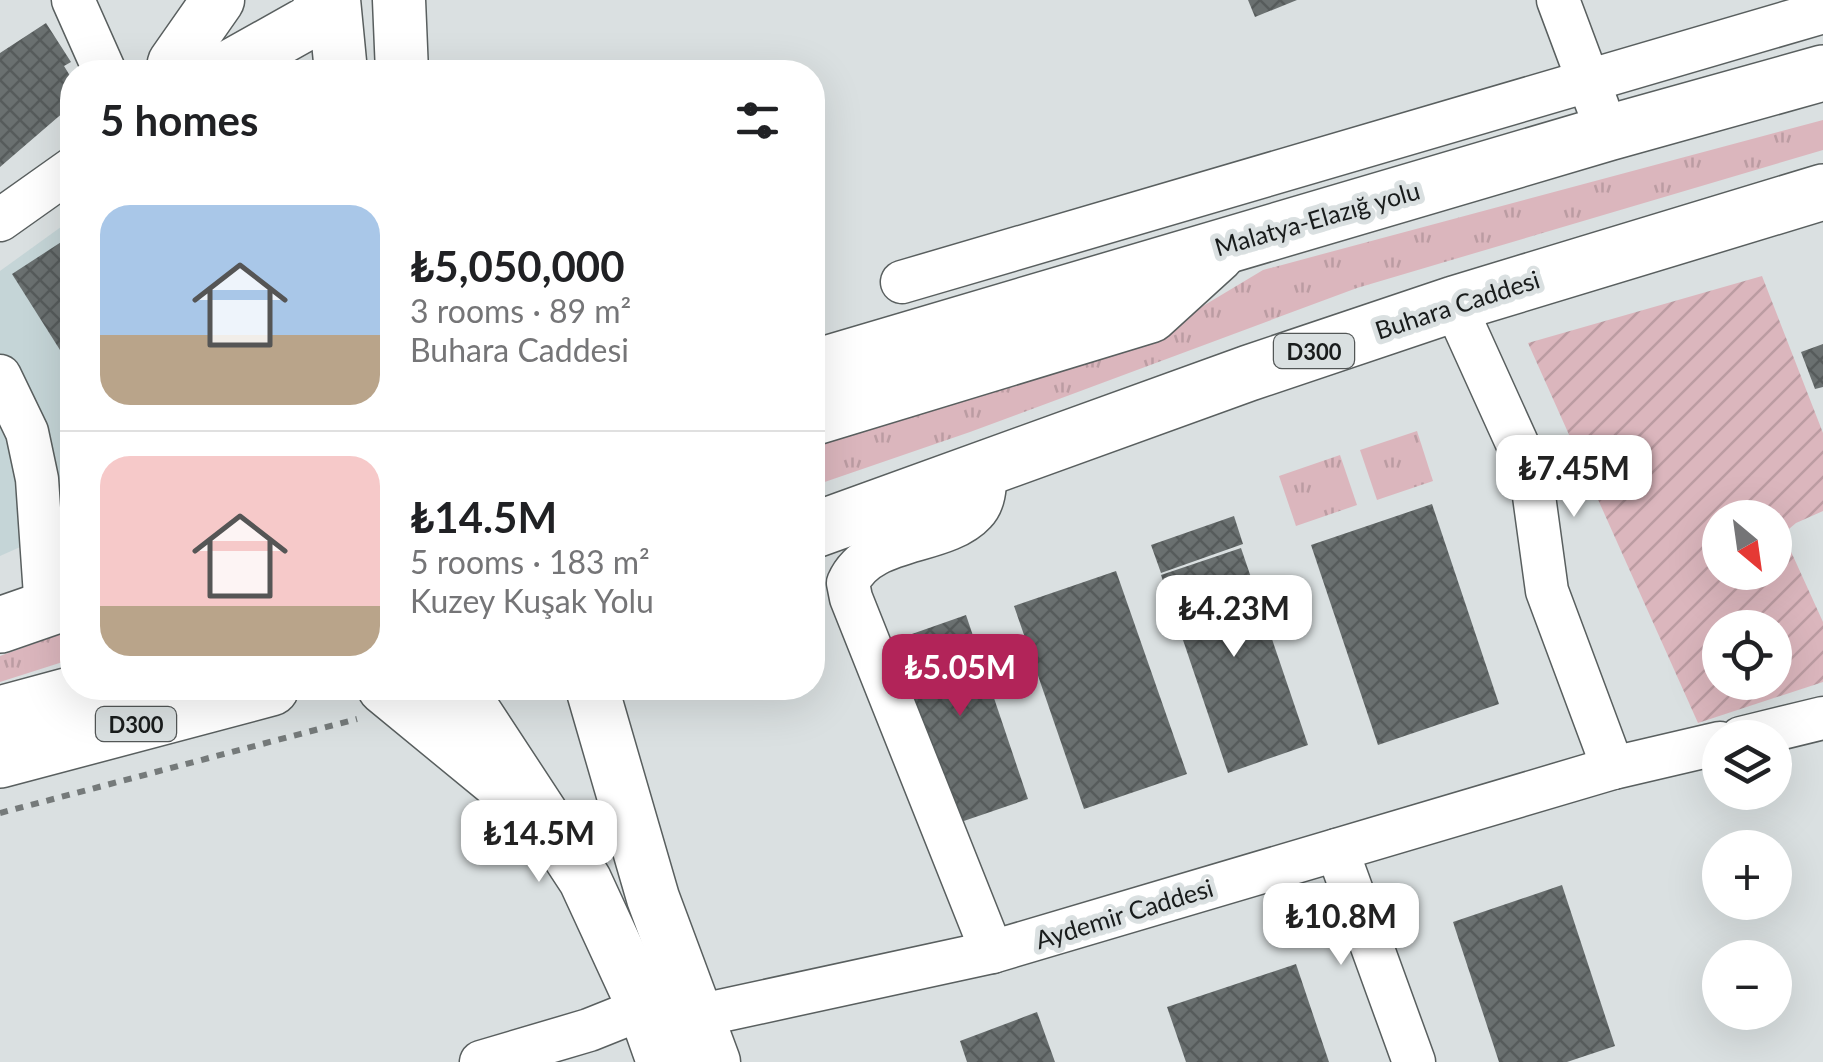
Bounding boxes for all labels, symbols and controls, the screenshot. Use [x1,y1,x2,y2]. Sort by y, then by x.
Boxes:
icon: filters [730,93,785,148]
text: 5 homes [100,95,258,145]
street label: Malatya-Elazığ yolu [1211,174,1423,262]
text: ₺5,050,000 [410,241,625,291]
icon: home [180,245,300,365]
street label: Buhara Caddesi [1371,263,1543,345]
text: 3 rooms · 89 m² [410,291,631,330]
text: Buhara Caddesi [410,330,629,369]
road number: D300 [1274,334,1354,368]
pin: ₺7.45M [1493,435,1655,520]
text: ₺7.45M [1518,448,1630,487]
text: ₺14.5M [410,492,557,542]
icon: home [180,496,300,616]
north arrow [1702,500,1792,590]
map controls [1702,500,1792,1030]
text: 5 rooms · 183 m² [410,542,650,581]
pin: ₺4.23M [1153,575,1315,660]
text: Kuzey Kuşak Yolu [410,581,654,620]
text: ₺4.23M [1178,588,1290,627]
button: locate [1702,610,1792,700]
pin: ₺5.05M [879,634,1041,719]
text: ₺5.05M [904,647,1016,686]
road number: D300 [96,707,176,741]
button: layers [1702,720,1792,810]
pin: ₺14.5M [458,800,620,885]
text: ₺14.5M [483,813,595,852]
button: + [1702,830,1792,920]
street label: Aydemir Caddesi [1031,872,1217,954]
pin: ₺10.8M [1260,883,1422,968]
text: ₺10.8M [1285,896,1397,935]
button: − [1702,940,1792,1030]

